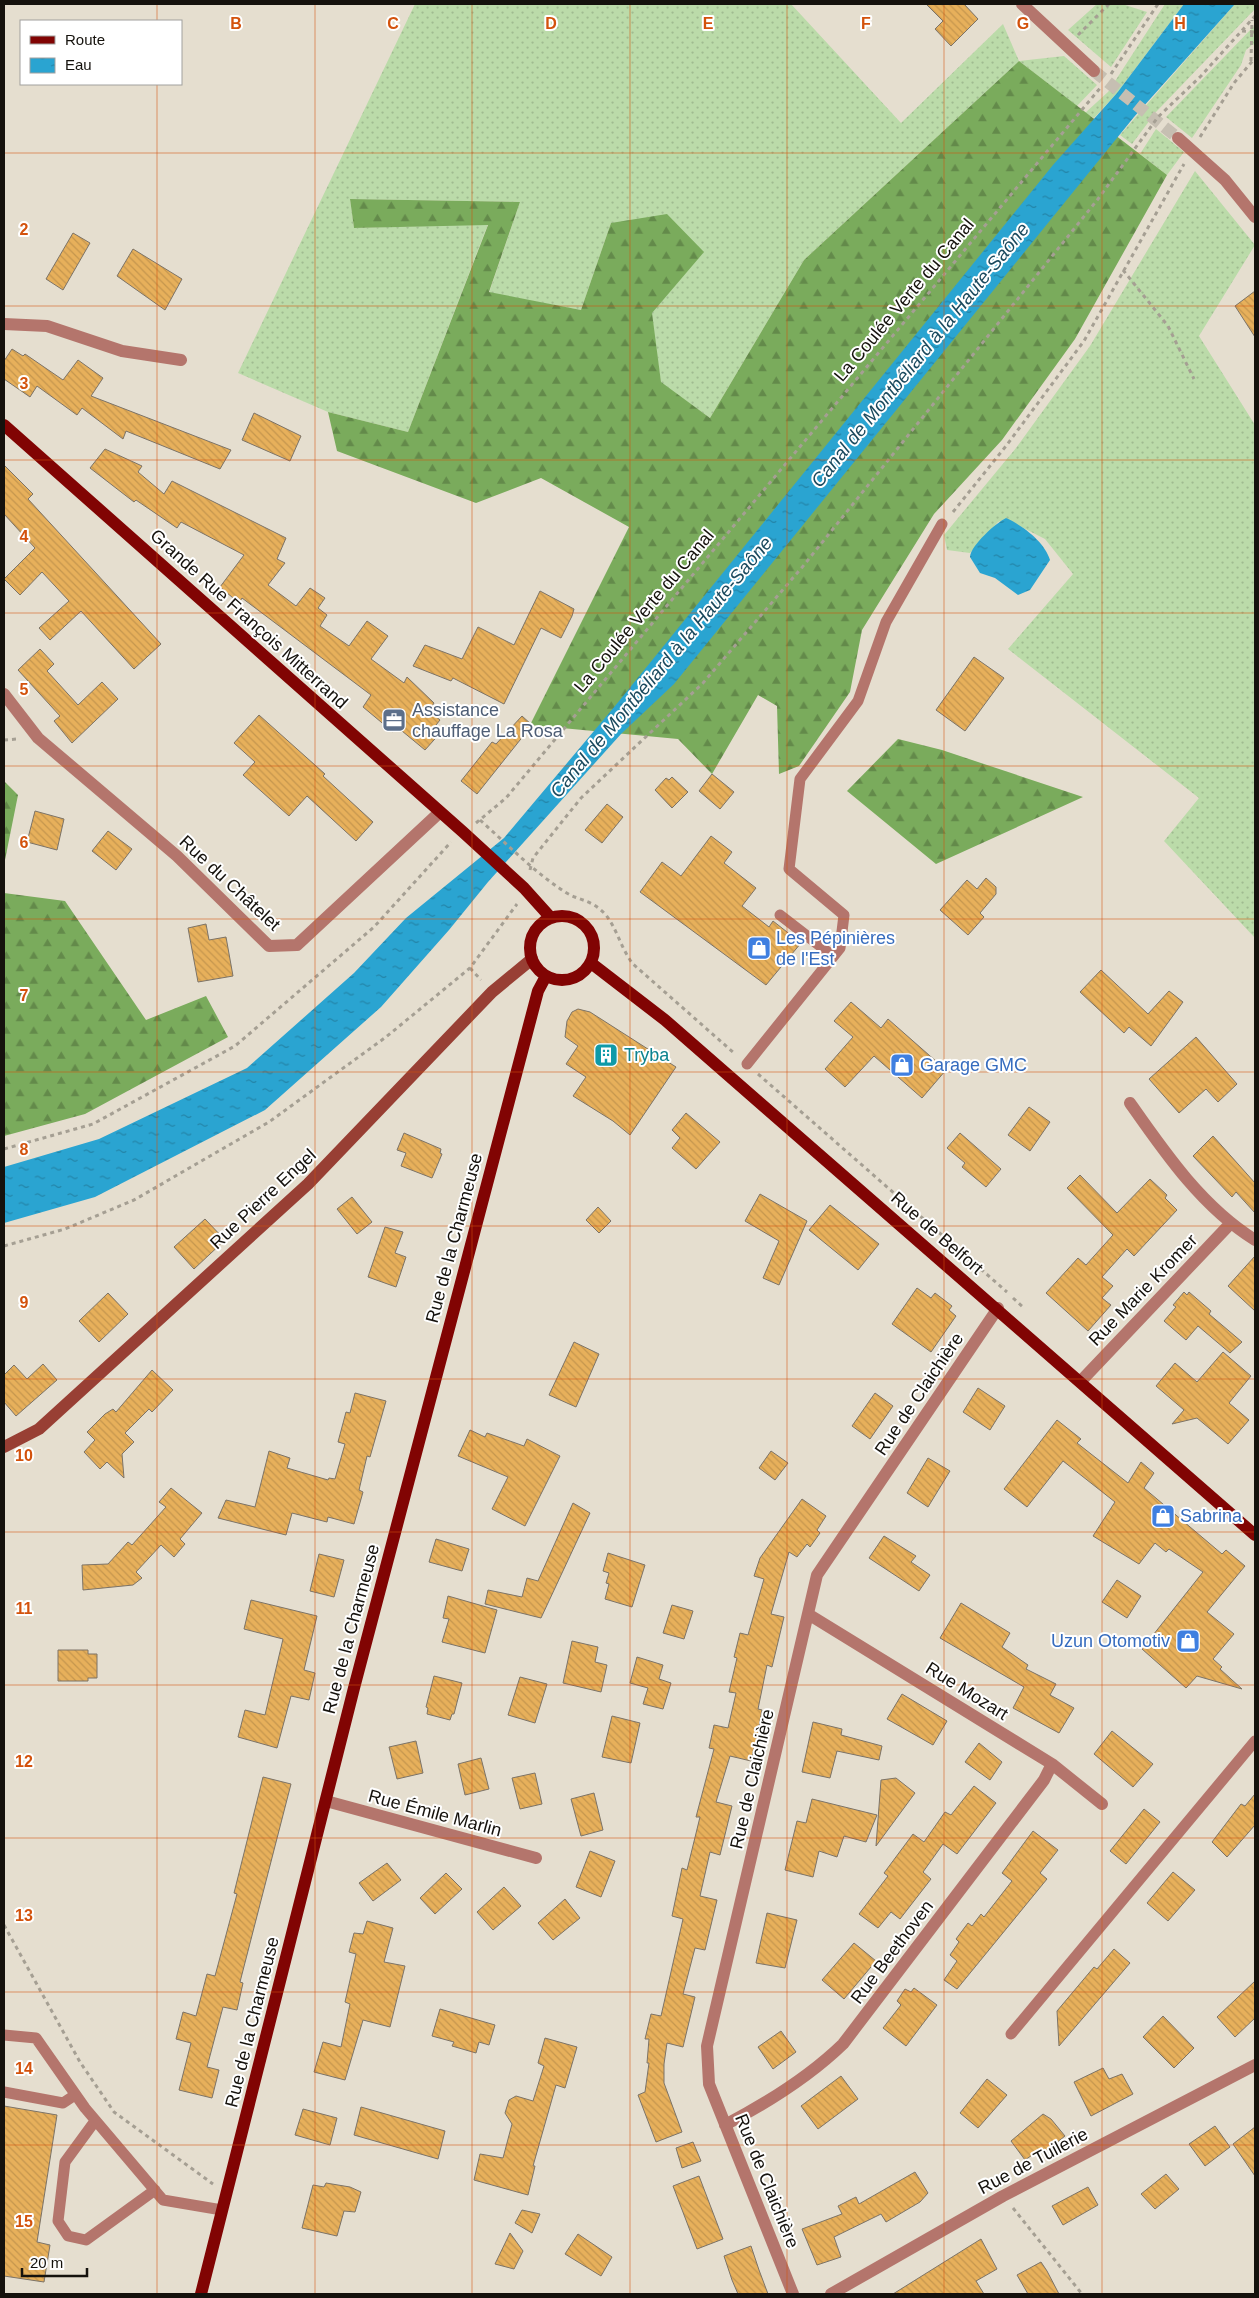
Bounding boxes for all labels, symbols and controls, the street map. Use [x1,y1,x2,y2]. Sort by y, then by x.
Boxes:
text: B [230,15,242,32]
text: C [387,15,399,32]
text: D [545,15,557,32]
text: E [703,15,714,32]
text: F [861,15,871,32]
text: G [1017,15,1029,32]
text: H [1174,15,1186,32]
legend [20,20,182,85]
text: Route [65,31,105,48]
text: Eau [65,56,92,73]
street label: La Coulée Verte du Canal [830,215,978,385]
water label: Canal de Montbéliard à la Haute-Saône [807,219,1033,491]
text: 2 [20,221,29,238]
text: 3 [20,375,29,392]
street label: Grande Rue François Mitterrand [146,525,352,713]
street label: La Coulée Verte du Canal [570,526,718,696]
text: 4 [20,528,29,545]
water label: Canal de Montbéliard à la Haute-Saône [546,532,776,802]
text: 5 [20,681,29,698]
place label: Assistance chauffage La Rosa [412,700,564,741]
office icon: Assistance chauffage La Rosa [381,707,407,733]
street label: Rue du Châtelet [176,831,284,935]
text: 6 [20,834,29,851]
place label: Les Pépinières de l'Est [776,928,895,969]
shop icon: Les Pépinières de l'Est [746,935,772,961]
text: 7 [20,987,29,1004]
building icon: Tryba [593,1042,619,1068]
place label: Tryba [624,1045,670,1065]
shop icon: Garage GMC [889,1052,915,1078]
place label: Garage GMC [920,1055,1027,1075]
text: 8 [20,1141,29,1158]
street label: Rue Pierre Engel [206,1145,320,1253]
street label: Rue de la Charmeuse [422,1151,486,1325]
street label: Rue de Belfort [887,1188,987,1278]
street label: Rue Marie Kromer [1085,1230,1201,1350]
text: 9 [20,1294,29,1311]
street label: Rue de Claichière [871,1329,967,1459]
text: 10 [15,1447,33,1464]
shop icon: Sabrina [1150,1503,1176,1529]
place label: Sabrina [1180,1506,1243,1526]
street label: Rue de la Charmeuse [319,1542,383,1716]
text: 11 [16,1600,33,1617]
shop icon: Uzun Otomotiv [1175,1628,1201,1654]
place label: Uzun Otomotiv [1051,1631,1170,1651]
street label: Rue Mozart [922,1658,1012,1724]
street label: Rue de Claichière [726,1707,778,1851]
text: 12 [15,1753,33,1770]
street label: Rue Émile Marlin [366,1786,504,1840]
street label: Rue Beethoven [847,1896,937,2008]
text: 13 [15,1907,33,1924]
street label: Rue de la Charmeuse [221,1935,283,2109]
text: 14 [15,2060,33,2077]
street label: Rue de Claichière [731,2111,803,2251]
street label: Rue de Tuilerie [975,2124,1091,2198]
text: 15 [15,2213,33,2230]
scale bar [22,2246,88,2278]
text: 20 m [30,2254,63,2271]

